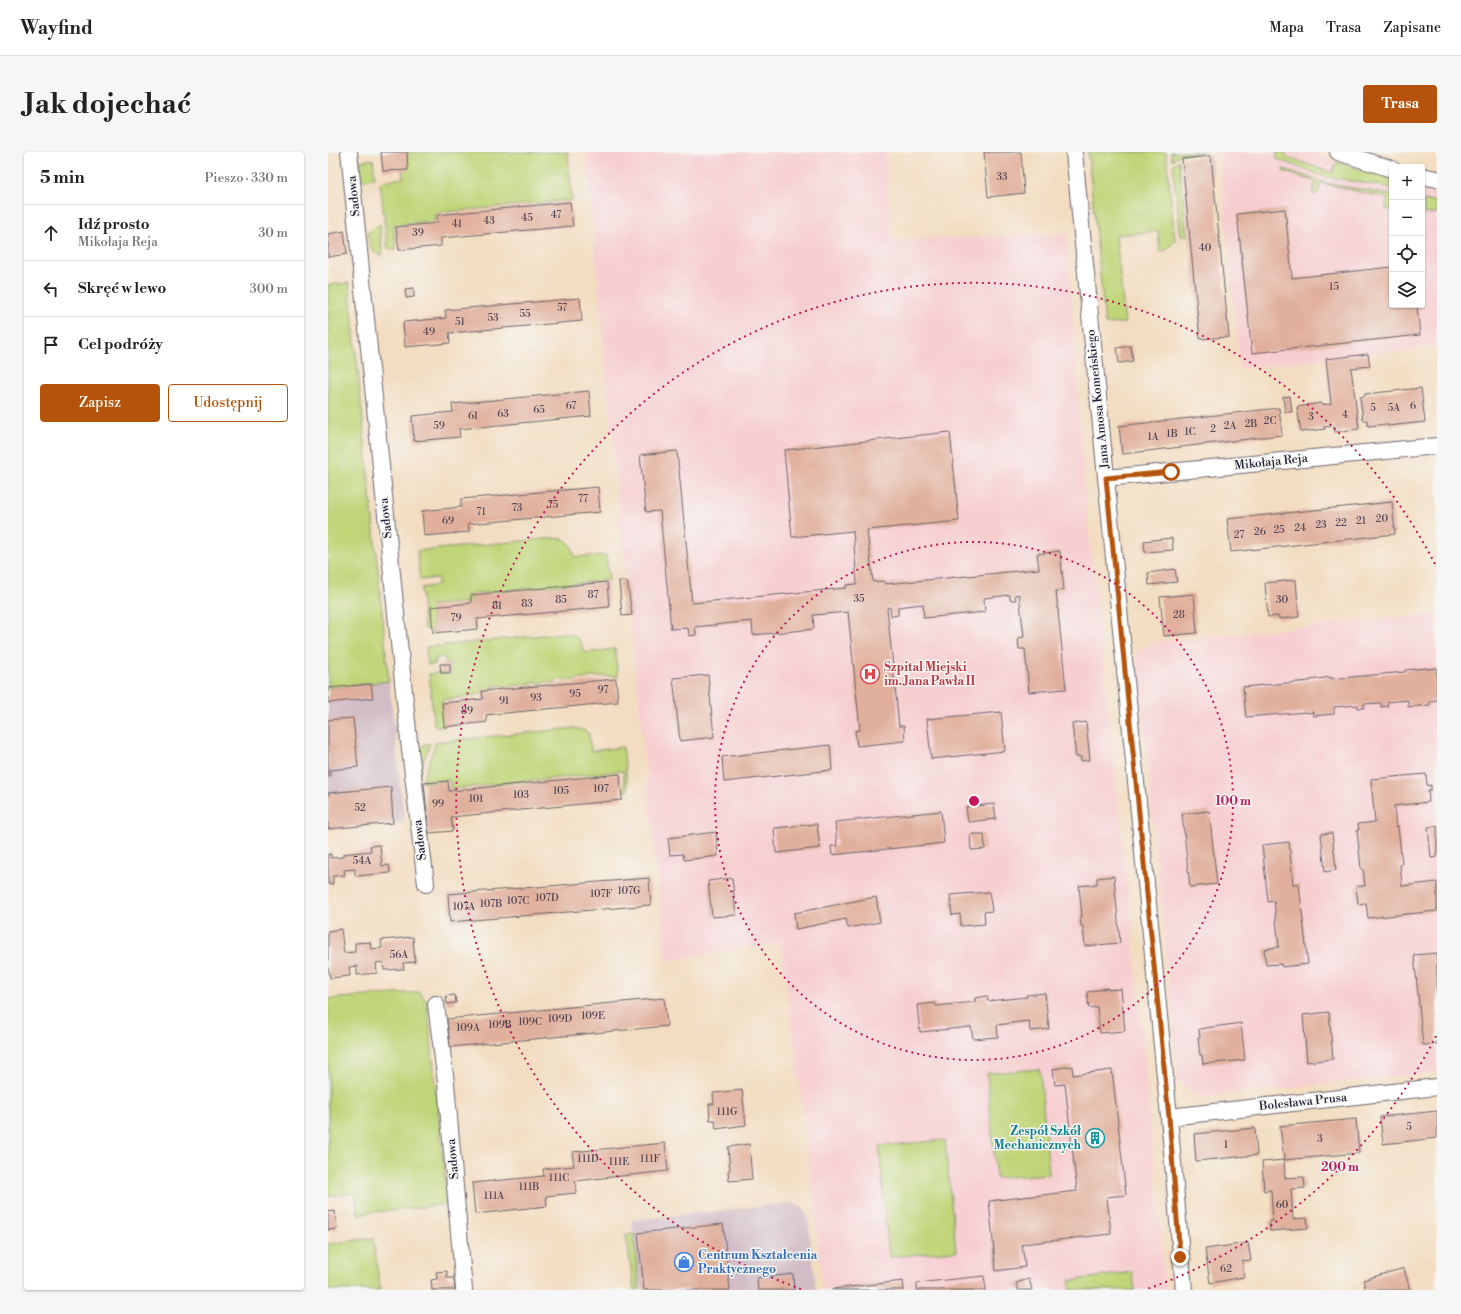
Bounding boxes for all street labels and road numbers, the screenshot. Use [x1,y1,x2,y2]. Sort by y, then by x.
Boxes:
street label: Sadowa [344,174,364,217]
street label: Jana Amosa Komeńskiego [1083,328,1113,470]
street label: Mikołaja Reja [1234,451,1309,473]
street label: Sadowa [376,496,396,539]
street label: Sadowa [410,818,430,861]
street label: Bolesława Prusa [1257,1090,1349,1114]
street label: Sadowa [444,1137,462,1180]

